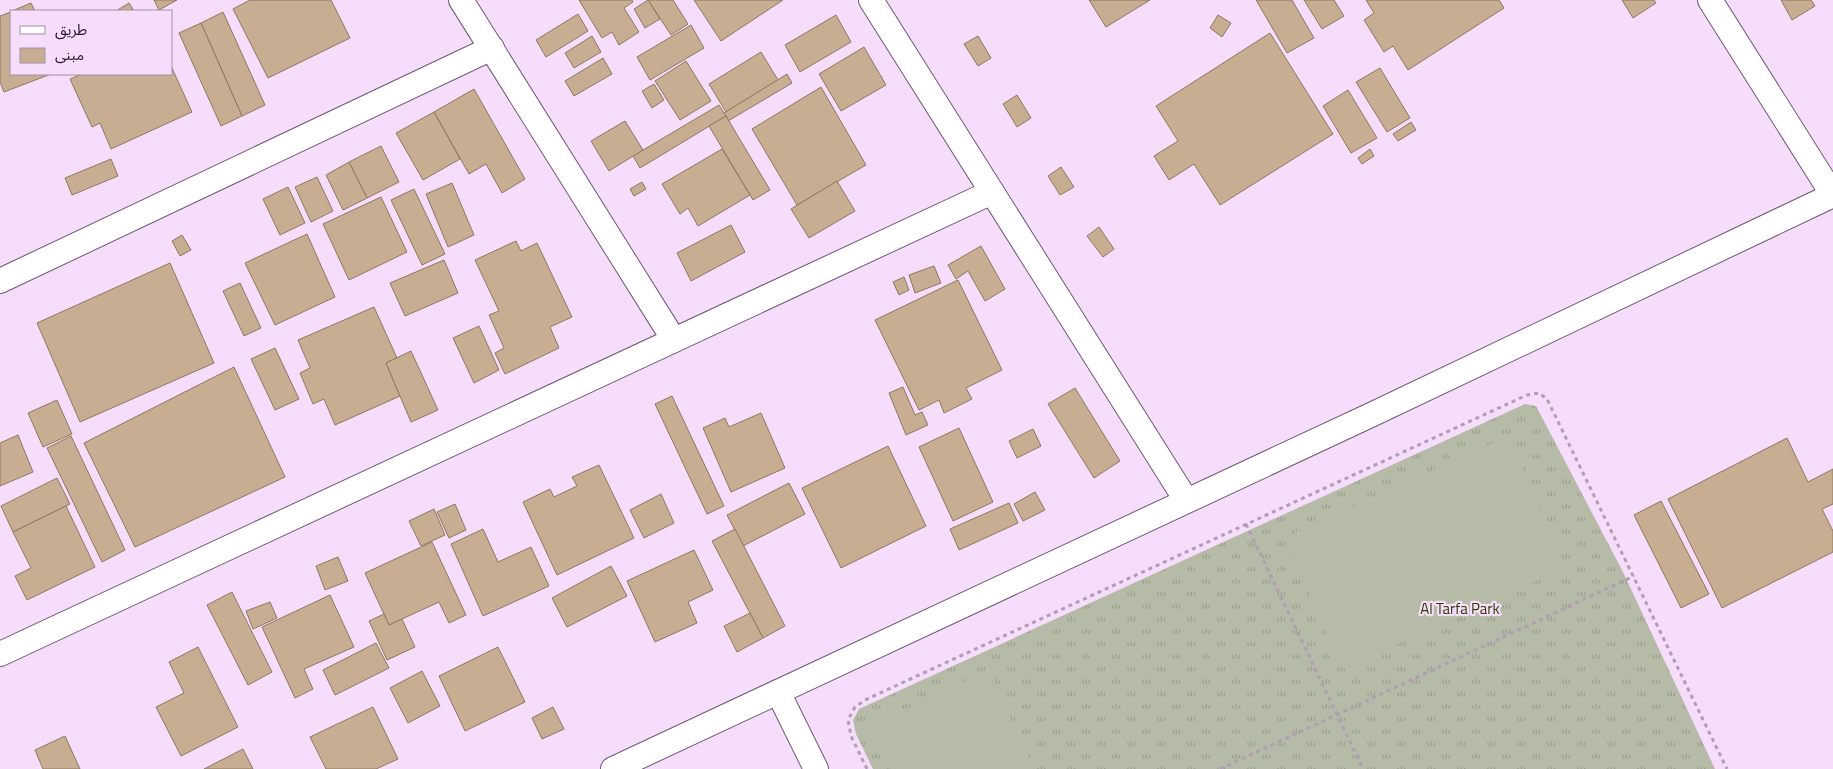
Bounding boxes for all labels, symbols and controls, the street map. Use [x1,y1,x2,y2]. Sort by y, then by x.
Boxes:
legend [10,10,172,75]
text: طريق [55,18,87,41]
text: مبنى [55,43,84,66]
park label: Al Tarfa Park [1420,597,1500,620]

